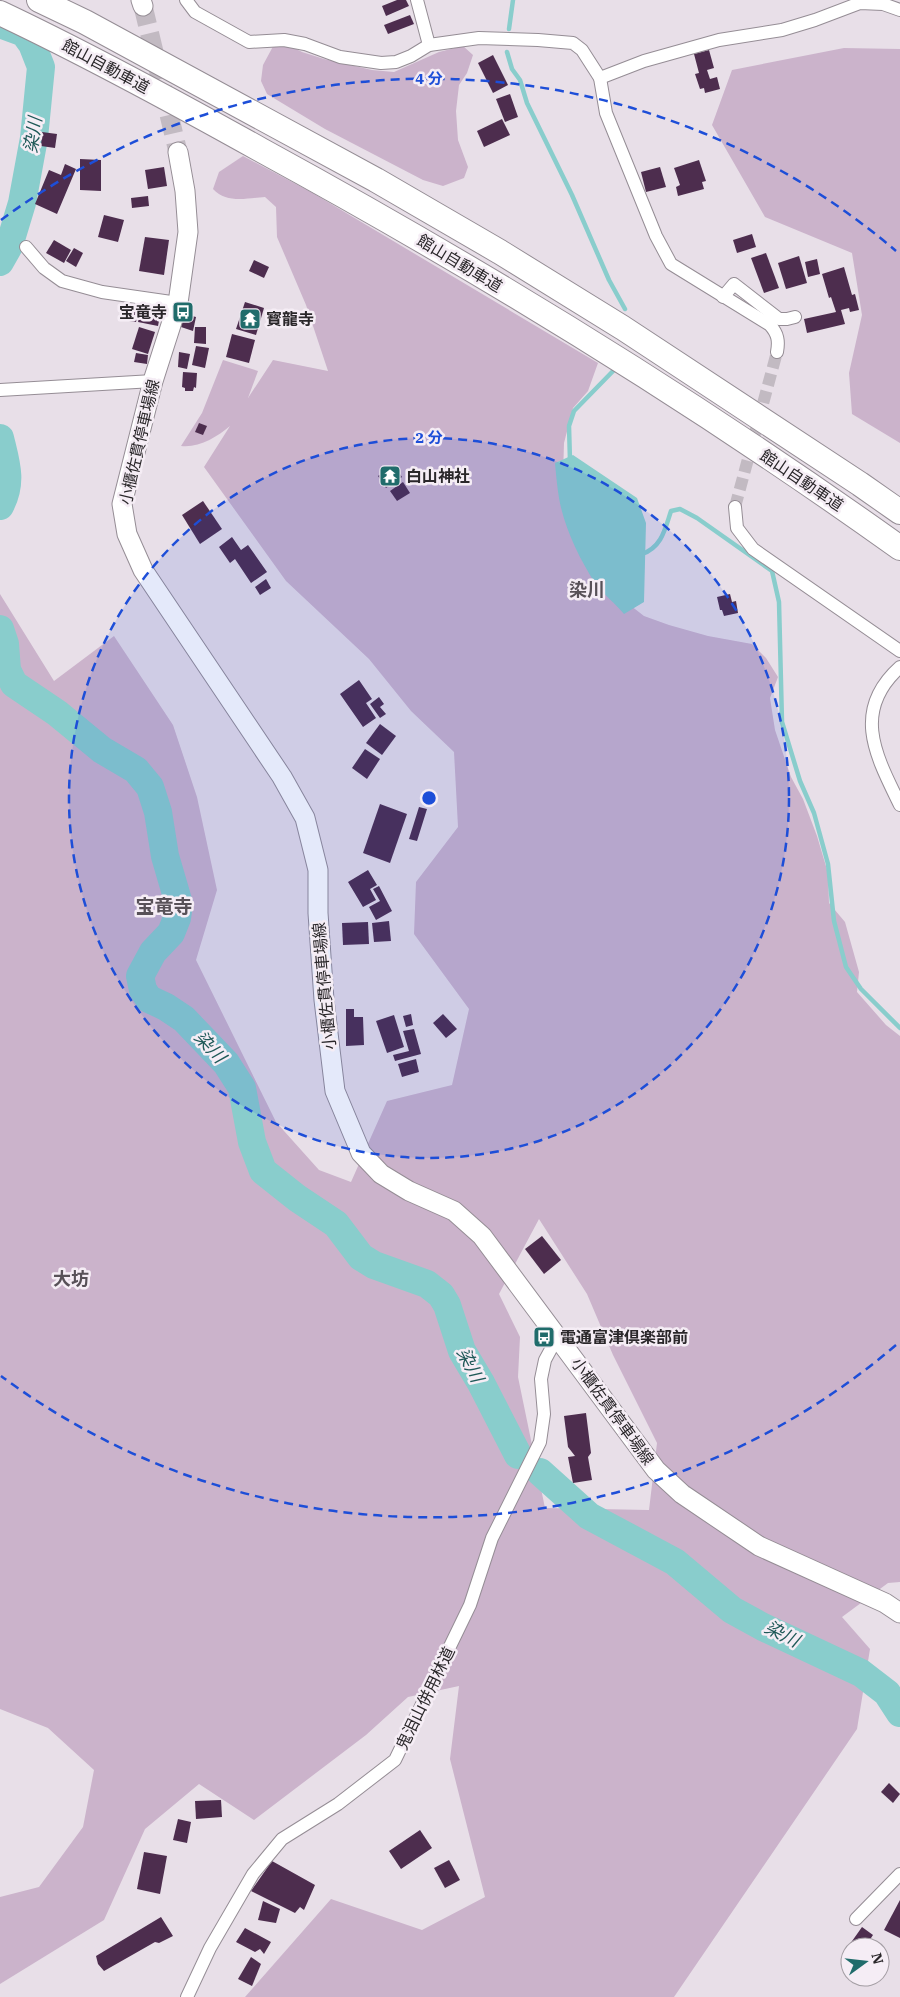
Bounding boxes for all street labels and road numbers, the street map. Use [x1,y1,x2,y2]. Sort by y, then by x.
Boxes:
street label: 館山自動車道 [59,35,153,97]
street label: 館山自動車道 [414,230,506,296]
street label: 小櫃佐貫停車場線 [115,377,163,507]
street label: 館山自動車道 [757,445,847,515]
street label: 小櫃佐貫停車場線 [308,921,340,1051]
street label: 小櫃佐貫停車場線 [567,1353,659,1469]
street label: 鬼泪山併用林道 [391,1643,459,1753]

